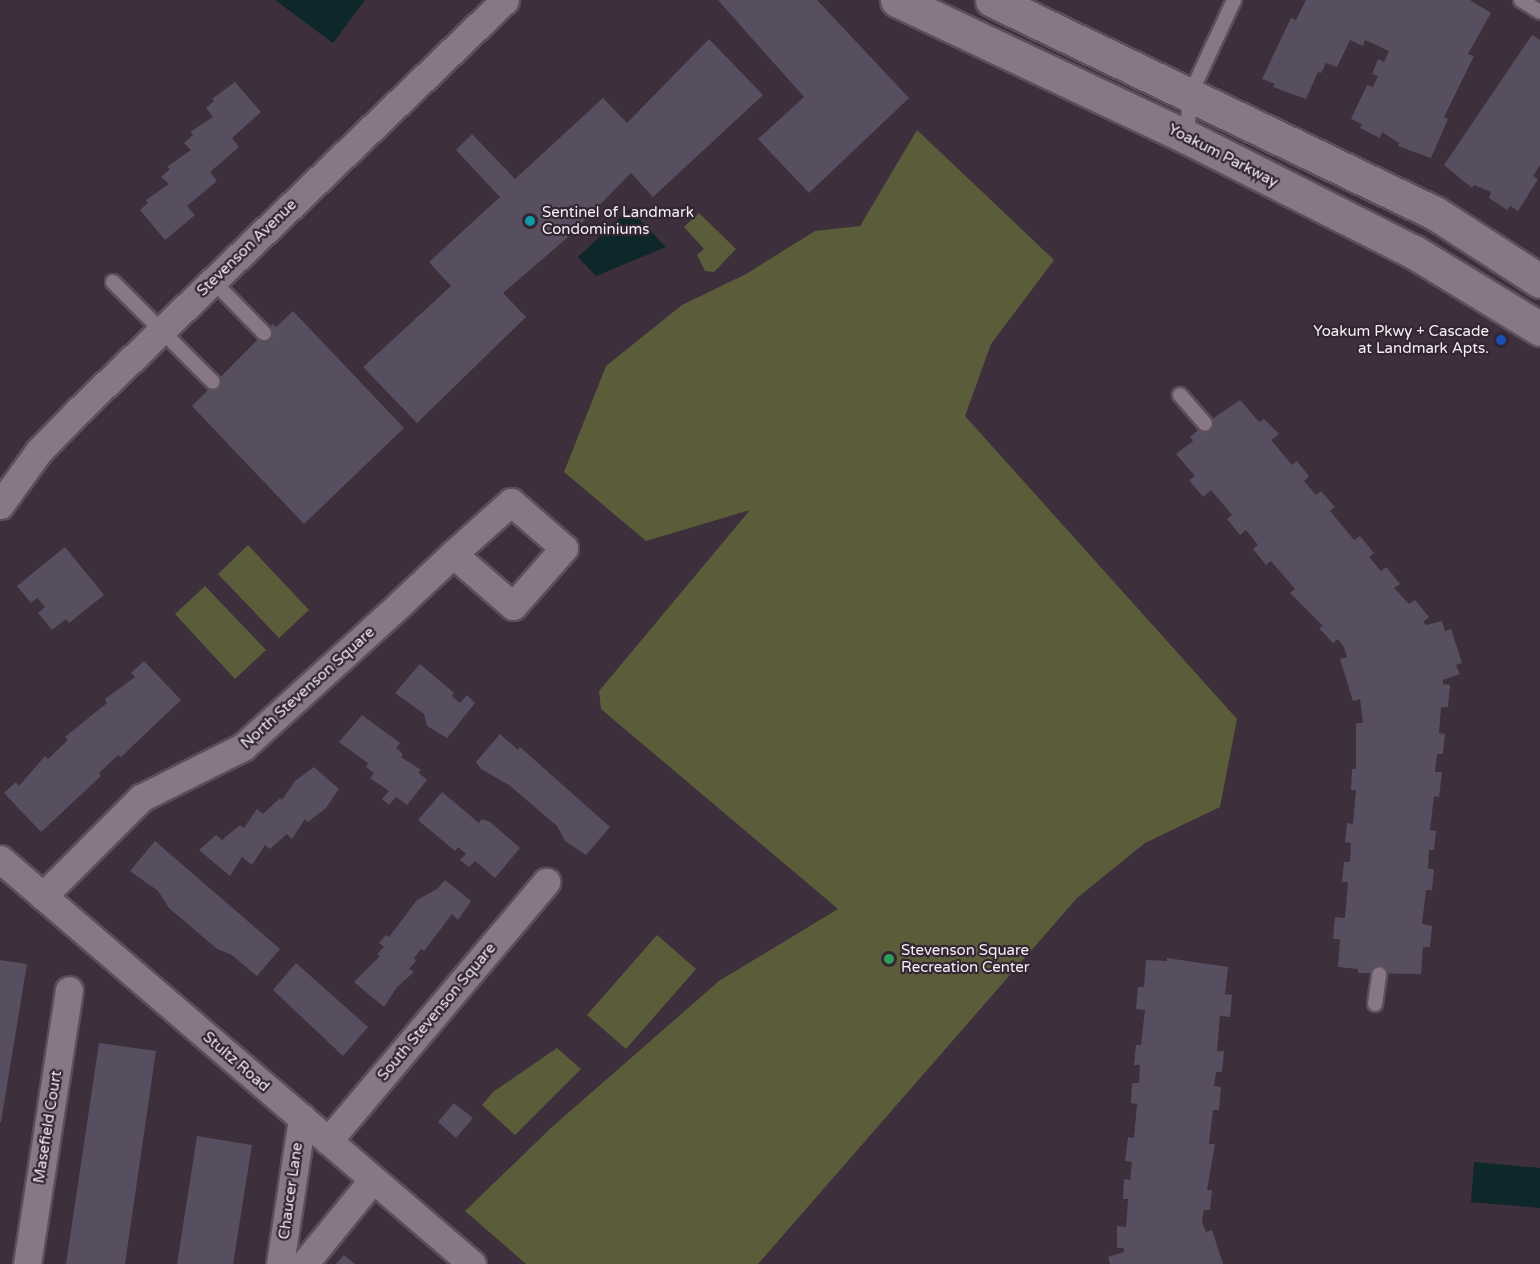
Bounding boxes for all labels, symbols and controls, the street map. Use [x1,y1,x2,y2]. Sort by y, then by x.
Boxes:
street label: Yoakum Parkway [1165,120,1281,192]
street label: Stevenson Avenue [193,196,301,300]
place label: Sentinel of Landmark Condominiums [542,203,694,238]
marker: Sentinel of Landmark Condominiums [523,214,537,228]
place label: Yoakum Pkwy + Cascade at Landmark Apts. [1313,322,1489,357]
marker: Yoakum Pkwy + Cascade at Landmark Apts. [1494,333,1508,347]
street label: North Stevenson Square [238,623,378,753]
street label: South Stevenson Square [374,939,500,1085]
place label: Stevenson Square Recreation Center [901,941,1030,976]
marker: Stevenson Square Recreation Center [882,952,896,966]
street label: Stultz Road [199,1028,273,1096]
street label: Masefield Court [30,1069,66,1185]
street label: Chaucer Lane [275,1141,307,1241]

